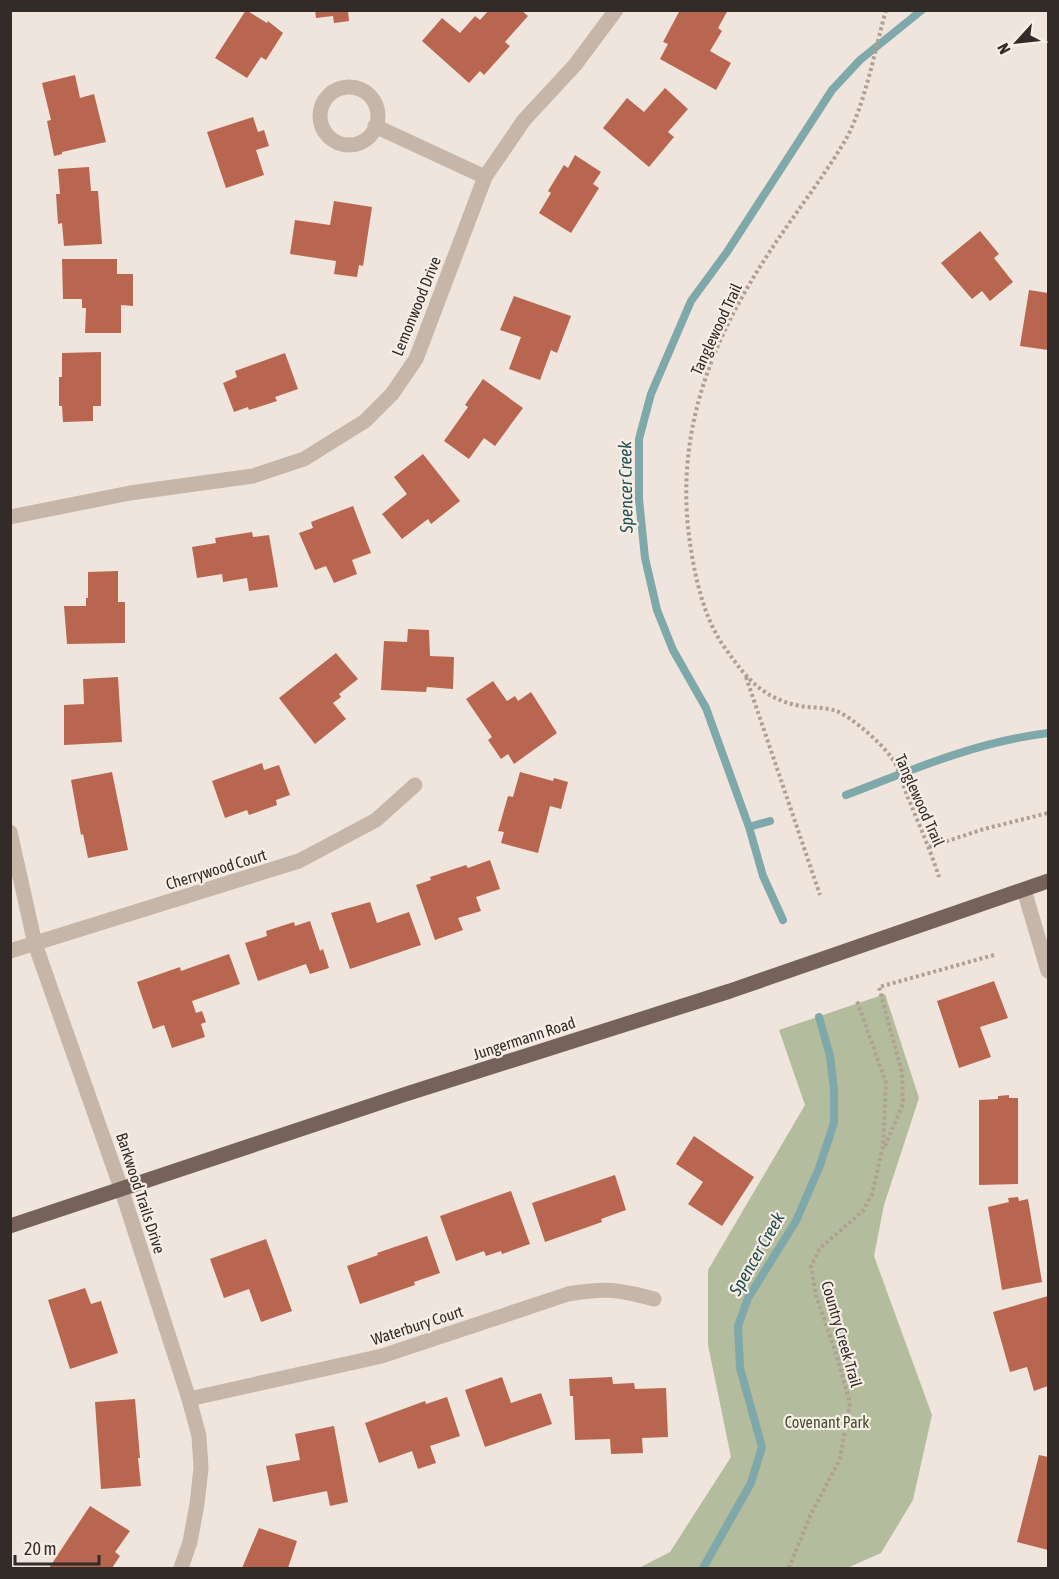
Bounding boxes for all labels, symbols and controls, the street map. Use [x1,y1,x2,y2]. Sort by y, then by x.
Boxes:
north arrow [987,12,1047,72]
text: N [993,41,1014,57]
street label: Lemonwood Drive [388,254,444,358]
street label: Tanglewood Trail [687,280,746,378]
water label: Spencer Creek [614,440,637,534]
street label: Tanglewood Trail [891,751,949,850]
street label: Cherrywood Court [164,845,269,894]
street label: Jungermann Road [471,1013,578,1064]
street label: Barkwood Trails Drive [113,1130,169,1256]
water label: Spencer Creek [724,1208,789,1300]
street label: Country Creek Trail [817,1279,866,1390]
street label: Waterbury Court [369,1302,466,1349]
park label: Covenant Park [785,1413,869,1431]
scale bar [15,1528,99,1566]
text: 20 m [24,1538,56,1559]

